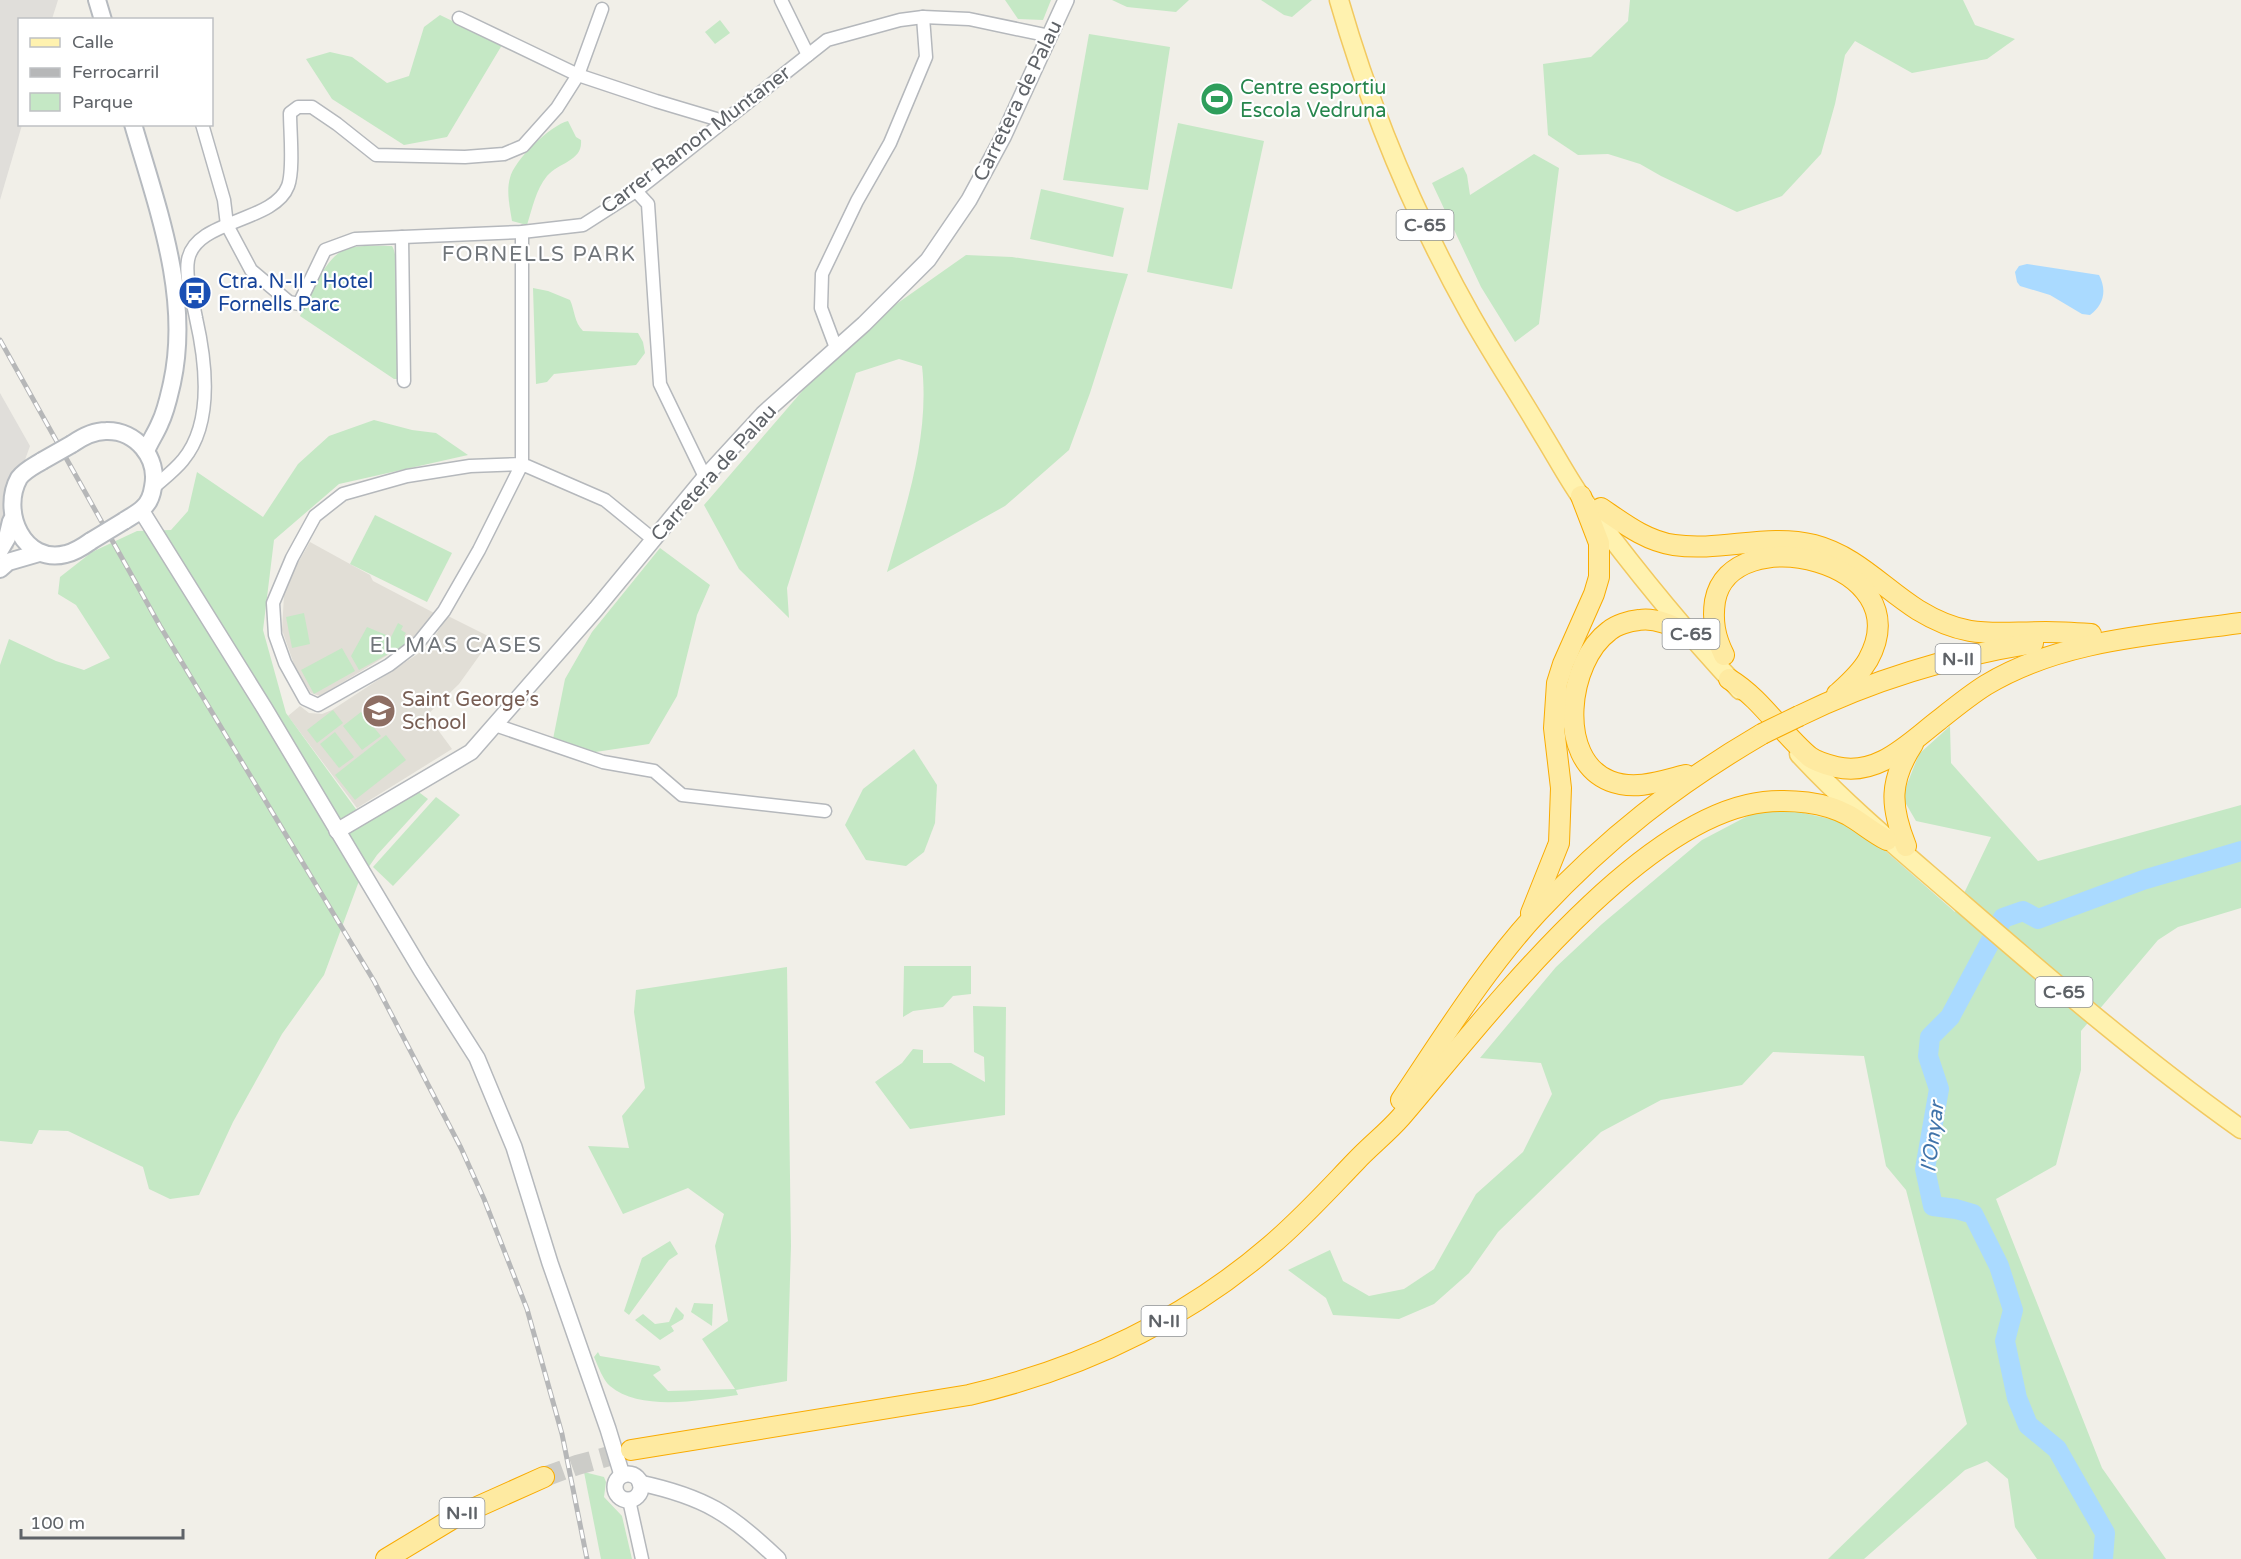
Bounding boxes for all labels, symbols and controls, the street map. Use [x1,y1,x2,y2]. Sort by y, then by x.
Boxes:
street label: Carretera de Palau [969,17,1067,185]
legend [18,18,213,126]
text: Calle [72,31,114,53]
text: Ferrocarril [72,61,159,83]
street label: Carrer Ramon Muntaner [597,61,796,219]
place label: Centre esportiu Escola Vedruna [1240,76,1387,123]
sports icon: Centre esportiu Escola Vedruna [1199,81,1235,117]
text: Parque [72,91,133,113]
road number: C-65 [1396,210,1454,240]
district label: FORNELLS PARK [442,242,636,267]
place label: Ctra. N-II - Hotel Fornells Parc [218,270,373,317]
bus stop icon: Ctra. N-II - Hotel Fornells Parc [177,275,213,311]
street label: Carretera de Palau [646,400,782,546]
road number: C-65 [1662,619,1720,649]
district label: EL MAS CASES [370,633,542,658]
road number: N-II [1936,644,1980,674]
place label: Saint George’s School [402,688,539,735]
school or university icon: Saint George’s School [361,693,397,729]
road number: C-65 [2036,977,2092,1007]
water label: l'Onyar [1916,1098,1950,1173]
road number: N-II [1142,1306,1186,1336]
road number: N-II [440,1498,484,1528]
scale bar [21,1502,183,1540]
text: 100 m [30,1512,85,1534]

